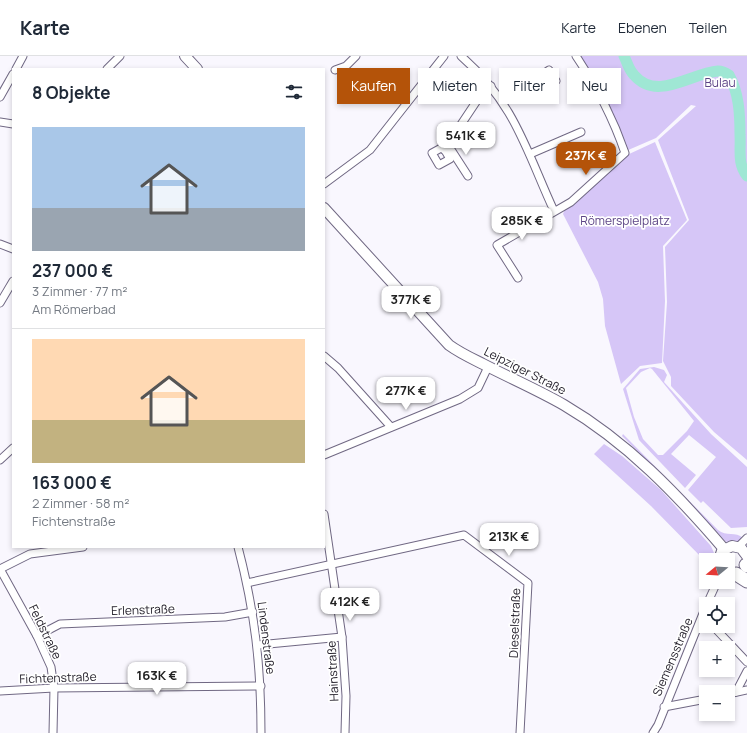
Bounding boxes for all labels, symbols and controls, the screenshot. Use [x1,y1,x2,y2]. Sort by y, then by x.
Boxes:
text: Karte [20,15,70,41]
text: Karte [561,18,596,37]
text: Ebenen [618,18,667,37]
text: Teilen [689,18,727,37]
chip: Kaufen [337,68,410,104]
chip: Mieten [418,68,491,104]
chip: Filter [499,68,559,104]
chip: Neu [567,68,621,104]
park label: Bulau [704,74,736,91]
text: 8 Objekte [32,81,110,104]
icon: filters [283,81,305,103]
pin: 541K € [433,122,499,156]
text: 541K € [446,126,486,144]
pin: 237K € [553,142,619,176]
text: 237K € [565,146,607,164]
icon: home [133,153,205,225]
pin: 285K € [489,207,555,241]
text: 285K € [501,211,543,229]
park label: Römerspielplatz [580,212,670,229]
text: 237 000 € [32,259,113,282]
text: 3 Zimmer · 77 m² [32,282,127,300]
pin: 377K € [378,286,444,320]
text: 377K € [390,290,432,308]
text: Am Römerbad [32,300,116,318]
street label: Leipziger Straße [481,343,569,399]
icon: home [133,365,205,437]
pin: 277K € [373,377,439,411]
text: 277K € [385,381,427,399]
text: 163 000 € [32,471,112,494]
text: 2 Zimmer · 58 m² [32,494,129,512]
text: Fichtenstraße [32,512,116,530]
pin: 213K € [476,523,542,557]
text: 213K € [489,527,529,545]
north arrow [699,553,735,589]
map controls [699,553,735,721]
pin: 412K € [317,588,383,622]
street label: Dieselstraße [505,588,524,658]
text: 412K € [330,592,370,610]
button: locate [699,597,735,633]
street label: Erlenstraße [111,600,175,619]
street label: Lindenstraße [254,601,279,675]
street label: Feldstraße [25,602,66,662]
street label: Siemensstraße [648,615,697,699]
street label: Hainstraße [322,640,343,702]
button: + [699,641,735,677]
pin: 163K € [124,662,190,696]
text: 163K € [137,666,177,684]
street label: Fichtenstraße [19,668,97,687]
button: − [699,685,735,721]

